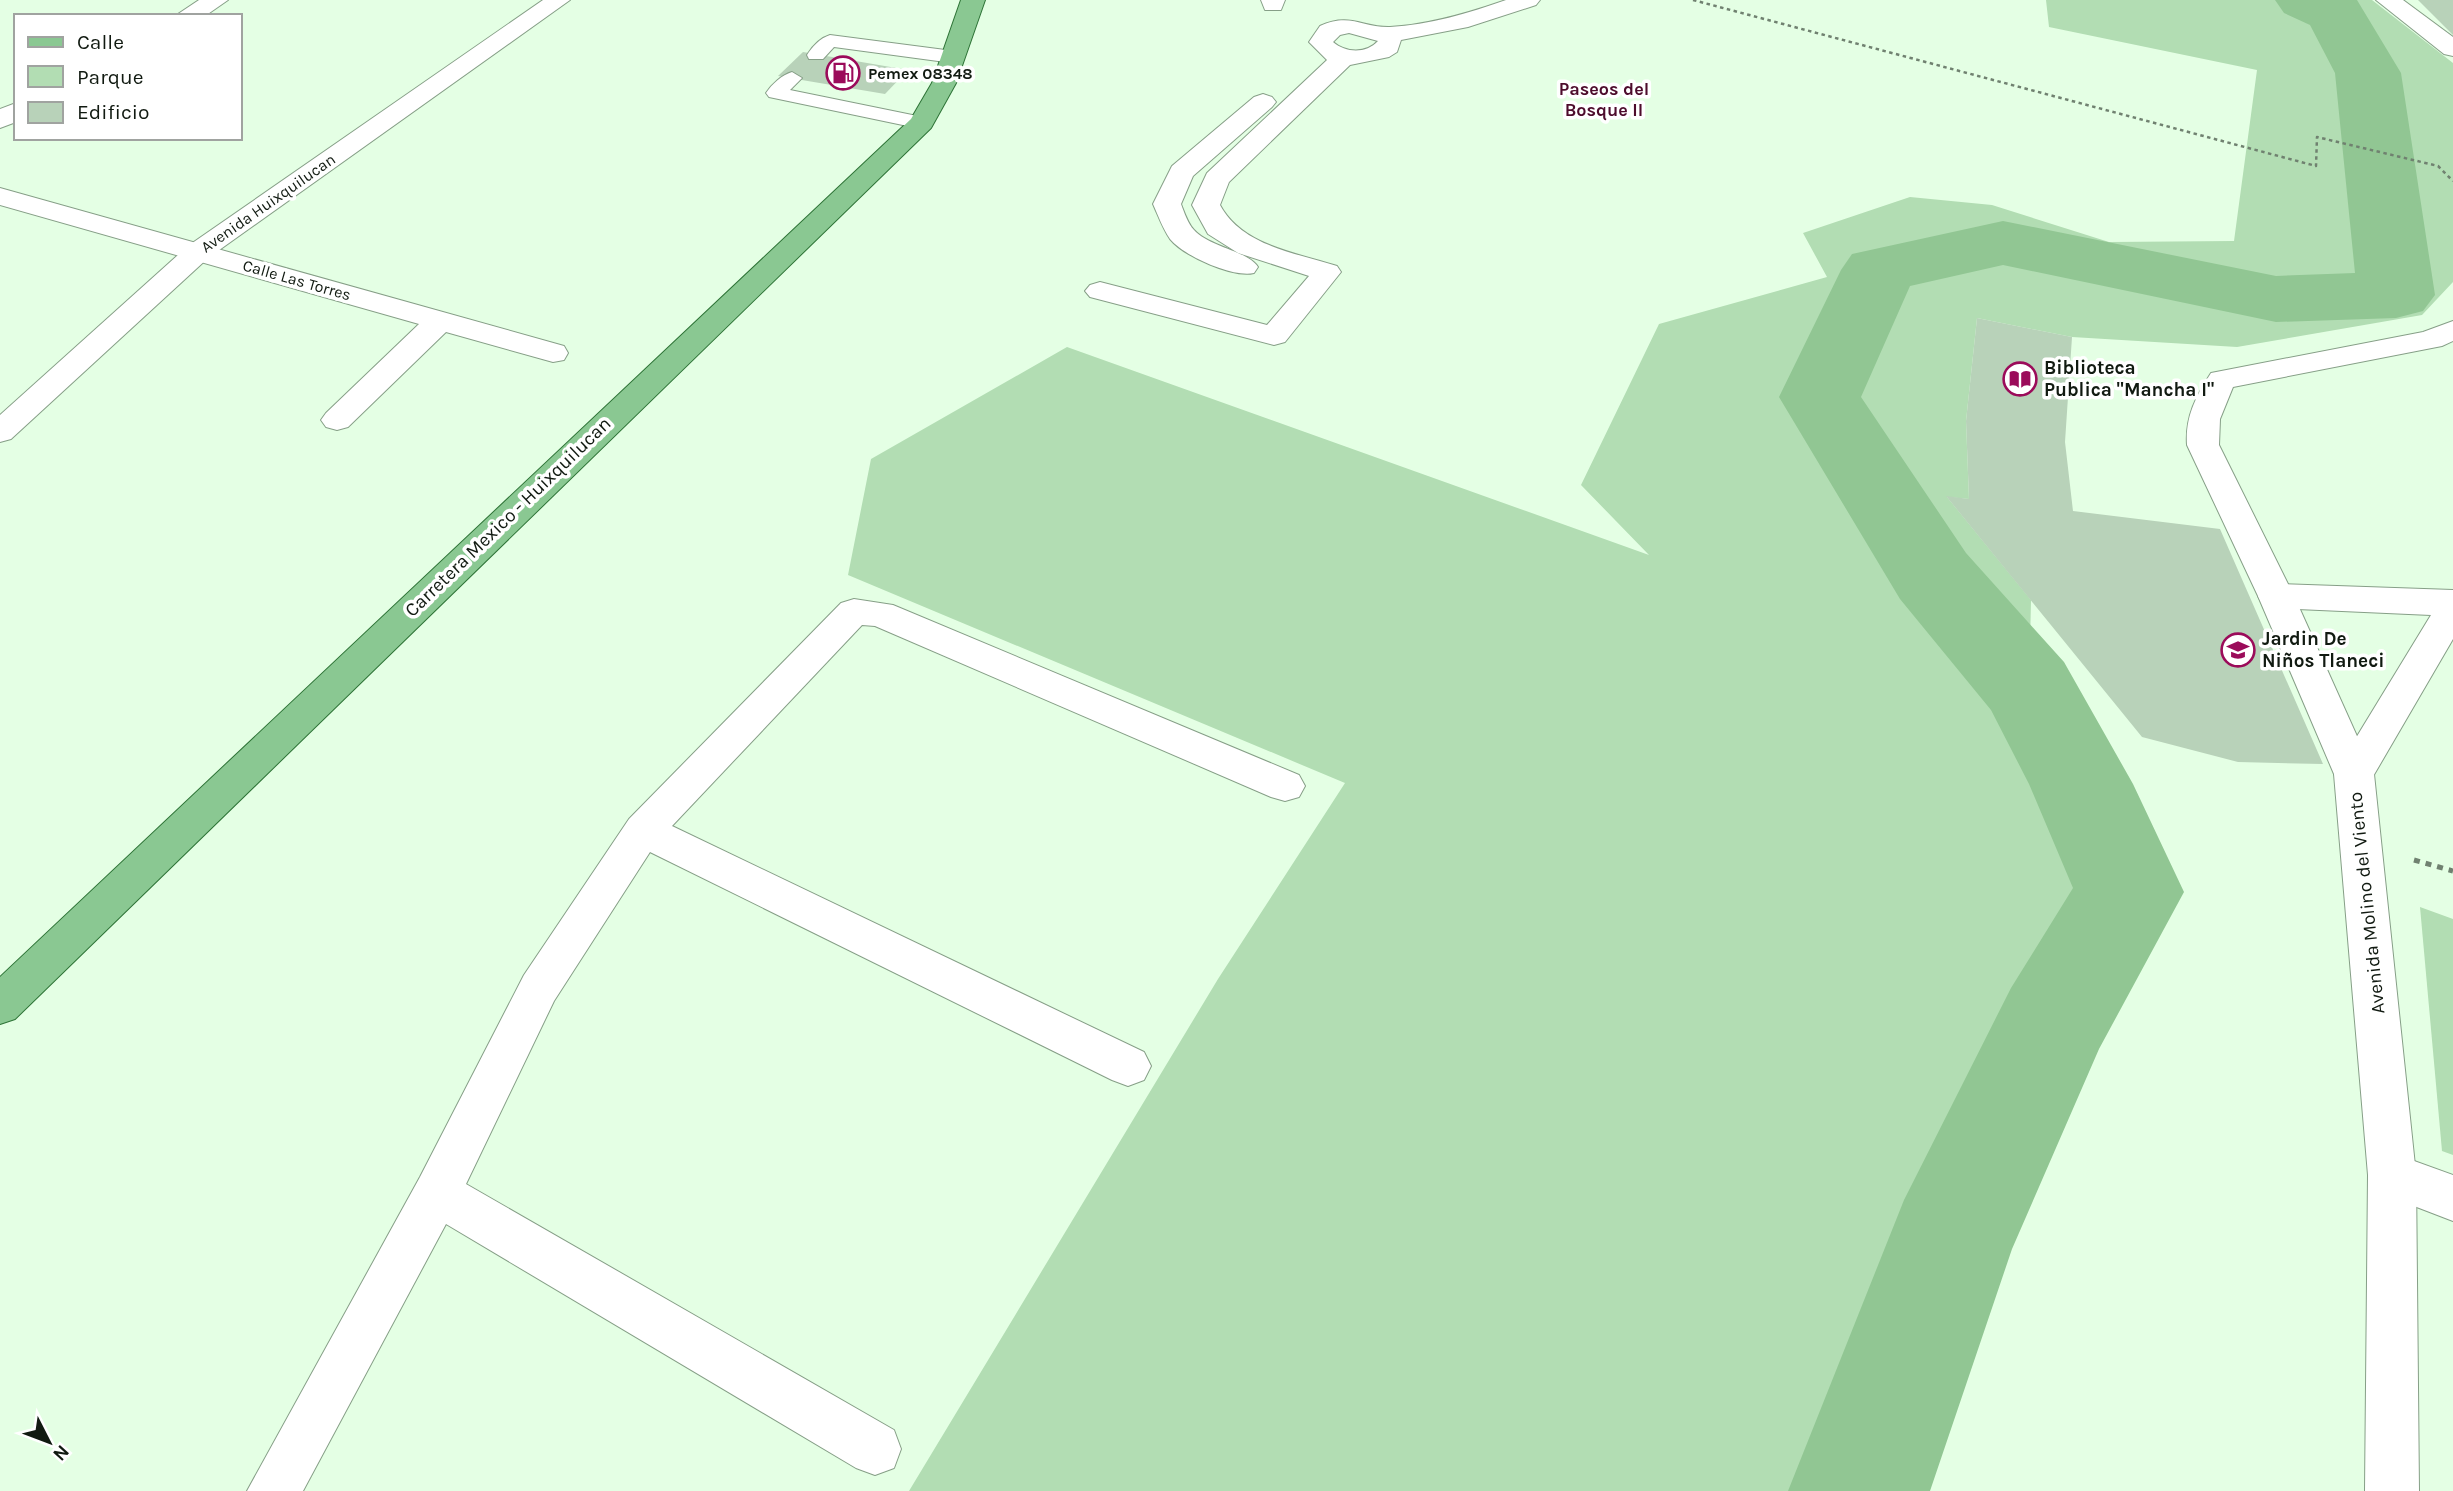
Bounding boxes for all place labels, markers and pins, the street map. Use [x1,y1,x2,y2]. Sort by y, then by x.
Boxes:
fuel station icon: Pemex 08348 [824,54,862,92]
place label: Pemex 08348 [868,64,973,83]
place label: Biblioteca Publica "Mancha I" [2044,357,2214,401]
library icon: Biblioteca Publica "Mancha I" [2001,360,2039,398]
place label: Jardin De Niños Tlaneci [2262,628,2384,672]
school or university icon: Jardin De Niños Tlaneci [2219,631,2257,669]

